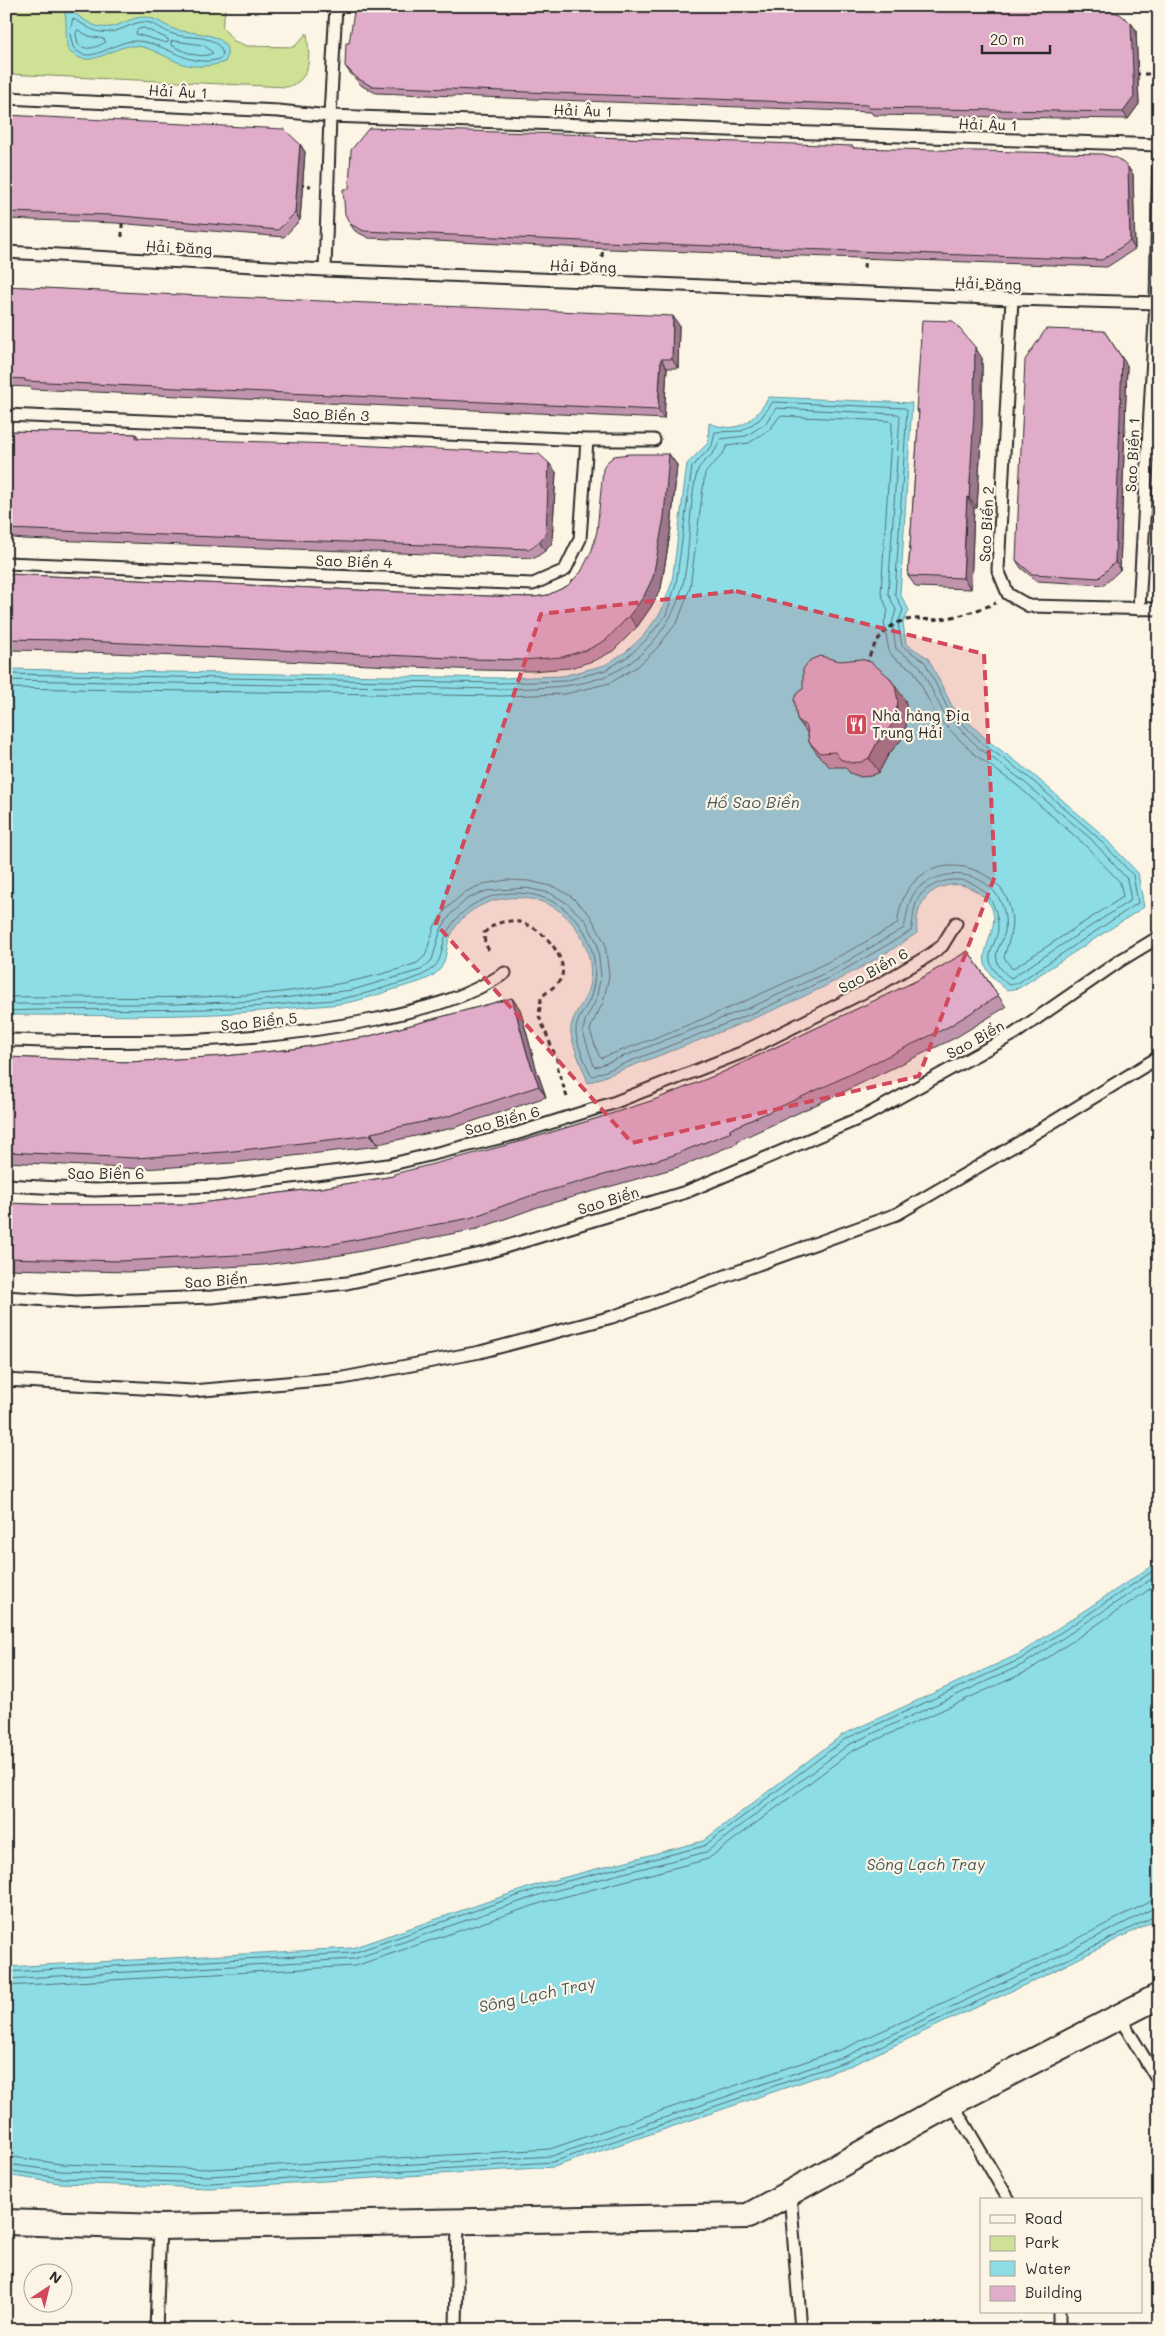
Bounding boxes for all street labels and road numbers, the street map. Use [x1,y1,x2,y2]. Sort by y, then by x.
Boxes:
street label: Hải Âu 1 [148,79,208,103]
street label: Hải Âu 1 [553,99,613,121]
street label: Hải Âu 1 [958,113,1018,135]
street label: Hải Đăng [145,235,213,259]
street label: Hải Đăng [549,255,617,277]
street label: Hải Đăng [954,272,1022,294]
street label: Sao Biển 3 [292,403,370,425]
street label: Sao Biển 1 [1120,417,1144,493]
street label: Sao Biển 2 [974,485,998,563]
street label: Sao Biển 4 [315,550,393,572]
street label: Sao Biển 6 [835,943,911,997]
street label: Sao Biển 5 [220,1007,298,1035]
street label: Sao Biển [943,1015,1007,1063]
street label: Sao Biển 6 [462,1100,542,1140]
street label: Sao Biển 6 [68,1163,144,1183]
street label: Sao Biển [575,1181,641,1219]
street label: Sao Biển [184,1268,248,1292]

